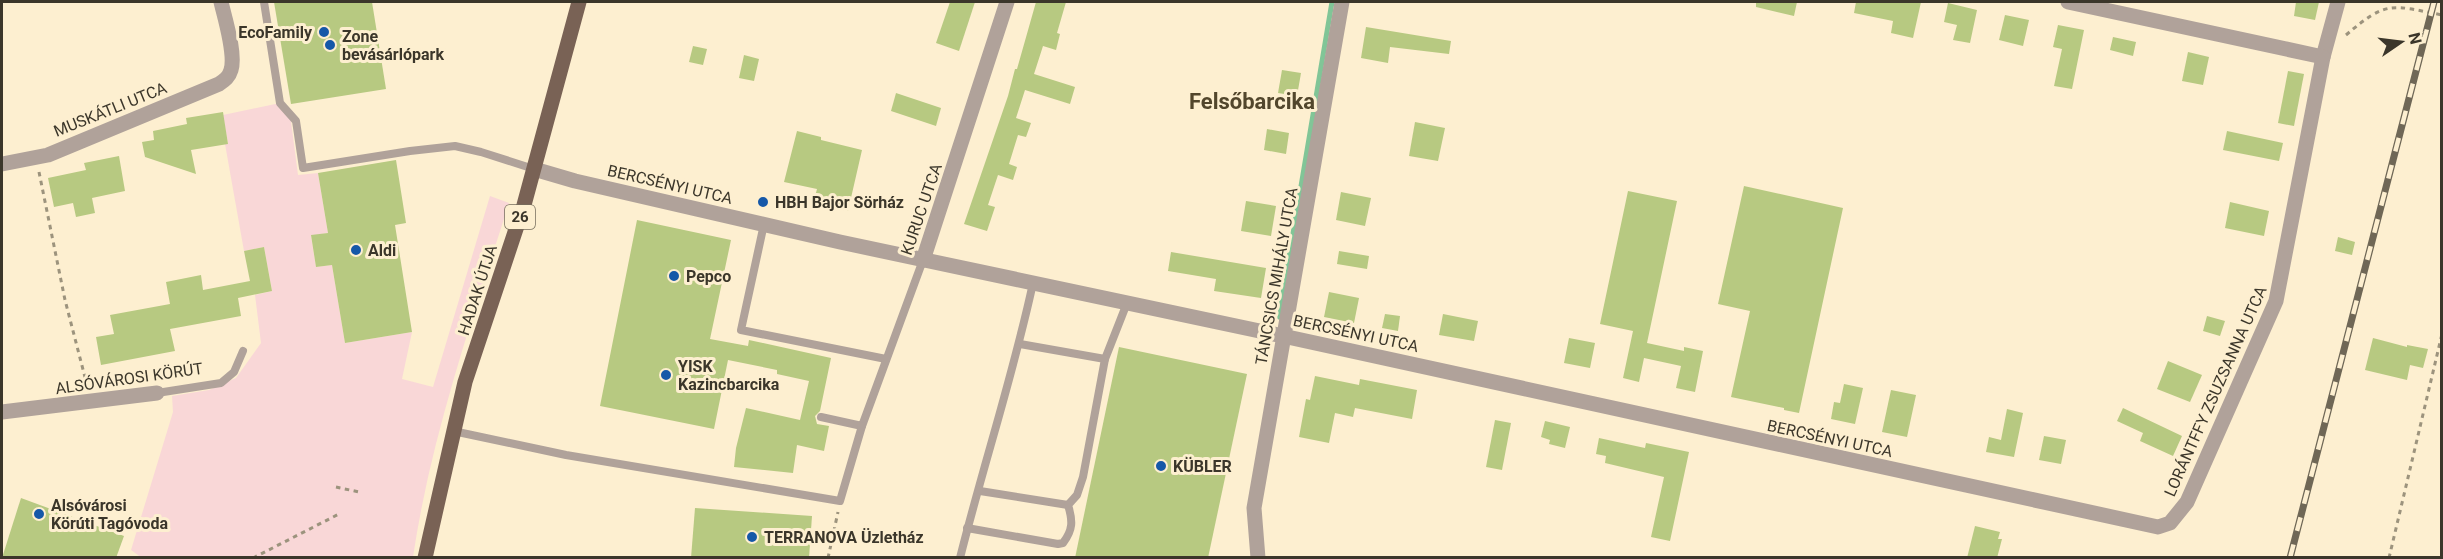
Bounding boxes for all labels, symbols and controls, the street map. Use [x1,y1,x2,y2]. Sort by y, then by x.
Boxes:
north arrow [2371,12,2431,72]
place label: EcoFamily [238,23,313,42]
marker: EcoFamily [317,25,331,39]
place label: Zone bevásárlópark [342,27,444,64]
text: N [2404,31,2426,46]
marker: Zone bevásárlópark [323,38,337,52]
street label: MUSKÁTLI UTCA [51,78,170,141]
district label: Felsőbarcika [1189,89,1315,114]
street label: KURUC UTCA [897,160,946,257]
street label: BERCSÉNYI UTCA [606,161,735,208]
street label: TÁNCSICS MIHÁLY UTCA [1251,185,1302,366]
place label: HBH Bajor Sörház [775,193,904,212]
marker: HBH Bajor Sörház [756,195,770,209]
road number: 26 [505,205,535,229]
place label: Aldi [368,241,396,260]
street label: HADAK ÚTJA [454,242,501,338]
marker: Aldi [349,243,363,257]
place label: Pepco [686,267,731,286]
marker: Pepco [667,269,681,283]
street label: LORÁNTFFY ZSUZSANNA UTCA [2160,283,2271,499]
street label: BERCSÉNYI UTCA [1292,311,1421,356]
place label: YISK Kazincbarcika [678,357,780,394]
street label: ALSÓVÁROSI KÖRÚT [54,358,204,398]
marker: YISK Kazincbarcika [659,368,673,382]
street label: BERCSÉNYI UTCA [1766,416,1895,461]
place label: KÜBLER [1173,457,1232,476]
marker: KÜBLER [1154,459,1168,473]
place label: Alsóvárosi Körúti Tagóvoda [51,496,168,533]
marker: Alsóvárosi Körúti Tagóvoda [32,507,46,521]
place label: TERRANOVA Üzletház [764,528,924,547]
marker: TERRANOVA Üzletház [745,530,759,544]

